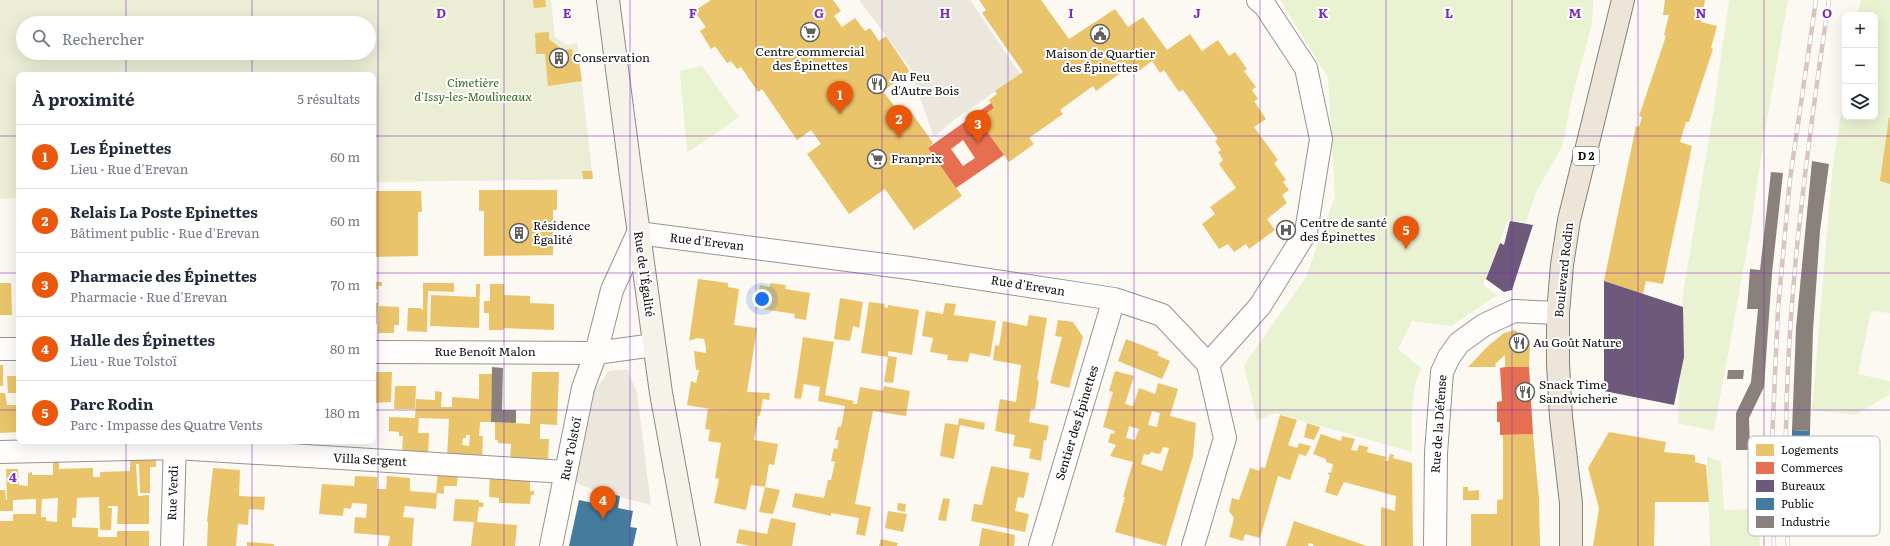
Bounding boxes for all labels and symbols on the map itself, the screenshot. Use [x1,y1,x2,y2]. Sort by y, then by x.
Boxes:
text: D [436,3,446,22]
text: E [563,3,572,22]
text: F [689,3,697,22]
text: G [814,3,824,22]
text: H [940,3,951,22]
text: I [1068,3,1074,22]
text: J [1193,3,1201,22]
text: K [1318,3,1329,22]
text: L [1445,3,1453,22]
text: M [1569,3,1582,22]
text: N [1696,3,1707,22]
text: O [1822,3,1832,22]
supermarket icon: Centre commercial des Épinettes [799,21,821,43]
public building icon: Maison de Quartier des Épinettes [1089,23,1111,45]
place label: Centre commercial des Épinettes [756,42,864,74]
place label: Maison de Quartier des Épinettes [1045,44,1155,76]
building icon: Conservation [548,47,570,69]
place label: Conservation [573,48,650,66]
place label: Au Feu d'Autre Bois [891,67,959,99]
park label: Cimetière d'Issy-les-Moulineaux [414,73,532,105]
restaurant icon: Au Feu d'Autre Bois [866,73,888,95]
pin: 1 [827,81,853,114]
pin: 2 [886,105,912,138]
pin: 3 [965,110,991,143]
road number: D 2 [1573,147,1599,165]
supermarket icon: Franprix [866,148,888,170]
place label: Franprix [891,149,942,167]
place label: Centre de santé des Épinettes [1300,213,1387,245]
place label: Résidence Égalité [533,216,590,248]
pin: 5 [1393,216,1419,249]
hospital icon: Centre de santé des Épinettes [1275,219,1297,241]
street label: Boulevard Rodin [1549,221,1577,318]
building icon: Résidence Égalité [508,222,530,244]
street label: Rue d'Erevan [669,228,746,255]
street label: Rue de l'Égalité [630,230,660,318]
street label: Rue d'Erevan [990,270,1067,300]
your location [752,289,772,309]
restaurant icon: Au Goût Nature [1508,332,1530,354]
place label: Au Goût Nature [1533,333,1622,351]
street label: Rue Benoît Malon [434,342,536,360]
street label: Sentier des Épinettes [1050,363,1102,482]
street label: Rue de la Défense [1426,374,1450,474]
place label: Snack Time Sandwicherie [1539,375,1618,407]
restaurant icon: Snack Time Sandwicherie [1514,381,1536,403]
street label: Rue Tolstoï [555,415,585,482]
legend [1748,436,1880,536]
text: Logements [1781,441,1838,457]
street label: Villa Sergent [333,448,407,470]
text: Commerces [1781,459,1843,475]
street label: Rue Verdi [162,465,182,521]
text: 4 [9,467,17,486]
text: Bureaux [1781,477,1826,493]
pin: 4 [590,486,616,519]
text: Public [1781,495,1814,511]
text: Industrie [1781,513,1830,529]

